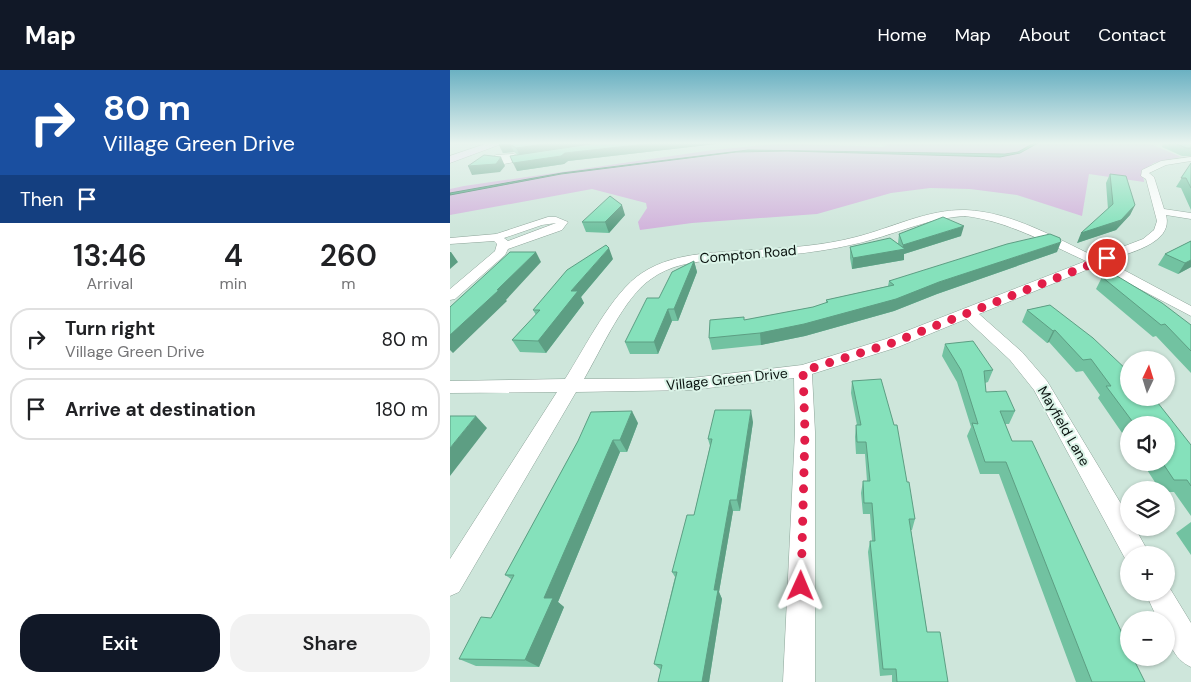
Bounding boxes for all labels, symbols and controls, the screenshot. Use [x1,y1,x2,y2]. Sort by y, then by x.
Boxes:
text: Map [25,20,76,51]
text: Home [877,23,927,47]
text: Map [955,23,991,47]
text: About [1019,23,1070,47]
text: Contact [1098,23,1166,47]
text: 80 m [103,85,191,131]
icon: right [20,90,85,155]
text: Village Green Drive [103,129,295,158]
icon: arrive [73,185,101,213]
text: Then [20,187,63,212]
text: 13:46 [73,236,147,275]
text: 4 [224,236,243,275]
text: 260 [320,236,377,275]
pin [1086,237,1128,279]
street label: Compton Road [699,241,797,267]
icon: arrive [1093,244,1121,272]
text: Arrival [86,273,133,294]
text: min [220,273,247,294]
text: m [341,273,356,294]
text: Turn right [65,316,155,341]
icon: right [22,325,50,353]
text: 80 m [381,327,428,352]
text: Village Green Drive [65,341,205,362]
north arrow [1120,351,1175,406]
map controls [1120,351,1175,666]
street label: Village Green Drive [665,364,789,394]
street label: Mayfield Lane [1034,383,1094,469]
icon: arrive [22,395,50,423]
text: Arrive at destination [65,397,256,422]
text: 180 m [376,397,428,422]
button: sound [1120,416,1175,471]
button: layers [1120,481,1175,536]
button: + [1120,546,1175,601]
position arrow [774,559,826,611]
button: − [1120,611,1175,666]
button: Exit [20,614,220,672]
button: Share [230,614,430,672]

